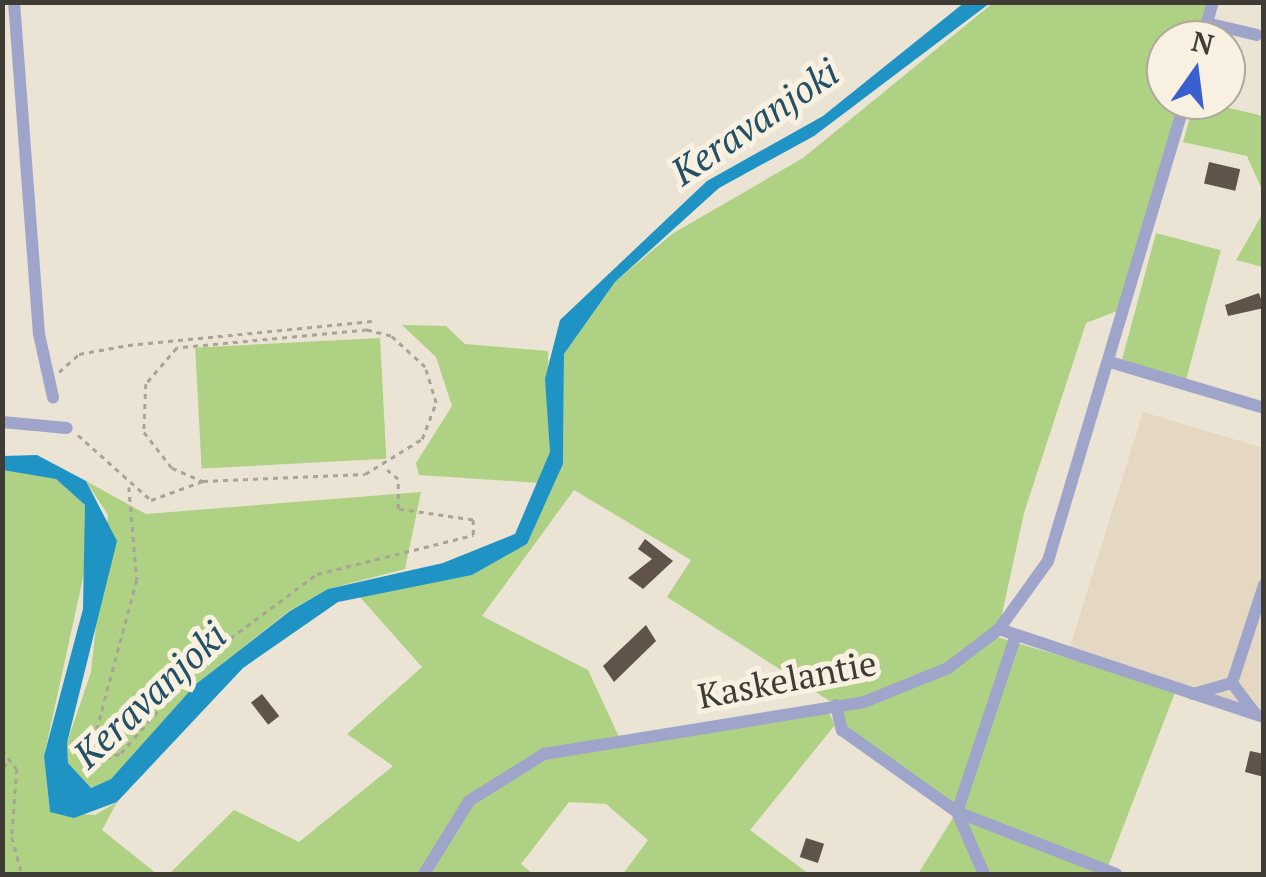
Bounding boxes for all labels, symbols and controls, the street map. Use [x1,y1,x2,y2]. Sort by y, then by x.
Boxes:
north arrow [1146,20,1246,120]
text: N [1188,22,1218,63]
water label: Keravanjoki [663,49,847,195]
water label: Keravanjoki [64,613,236,777]
street label: Kaskelantie [694,641,880,717]

